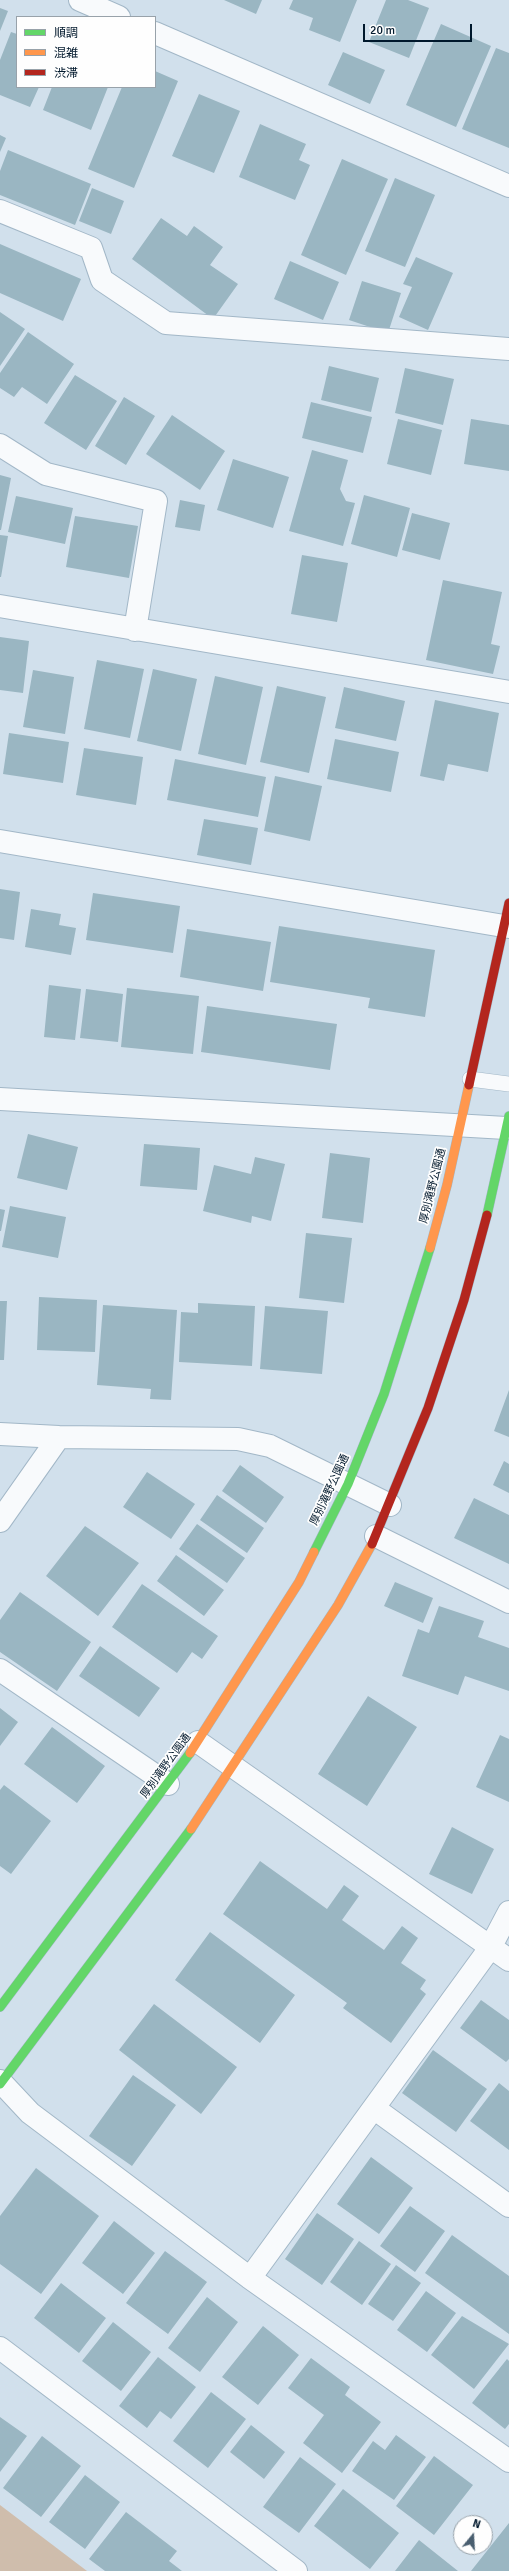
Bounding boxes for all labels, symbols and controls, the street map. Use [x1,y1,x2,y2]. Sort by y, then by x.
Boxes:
legend [16,16,156,88]
scale bar [365,16,474,42]
text: 20 m [370,23,395,38]
text: 順調 [54,26,78,41]
text: 混雑 [54,46,78,61]
text: 渋滞 [54,66,78,81]
street label: 厚別滝野公園通 [417,1147,449,1225]
street label: 厚別滝野公園通 [308,1452,352,1528]
street label: 厚別滝野公園通 [138,1731,194,1801]
north arrow [453,2515,493,2555]
text: N [471,2517,482,2531]

